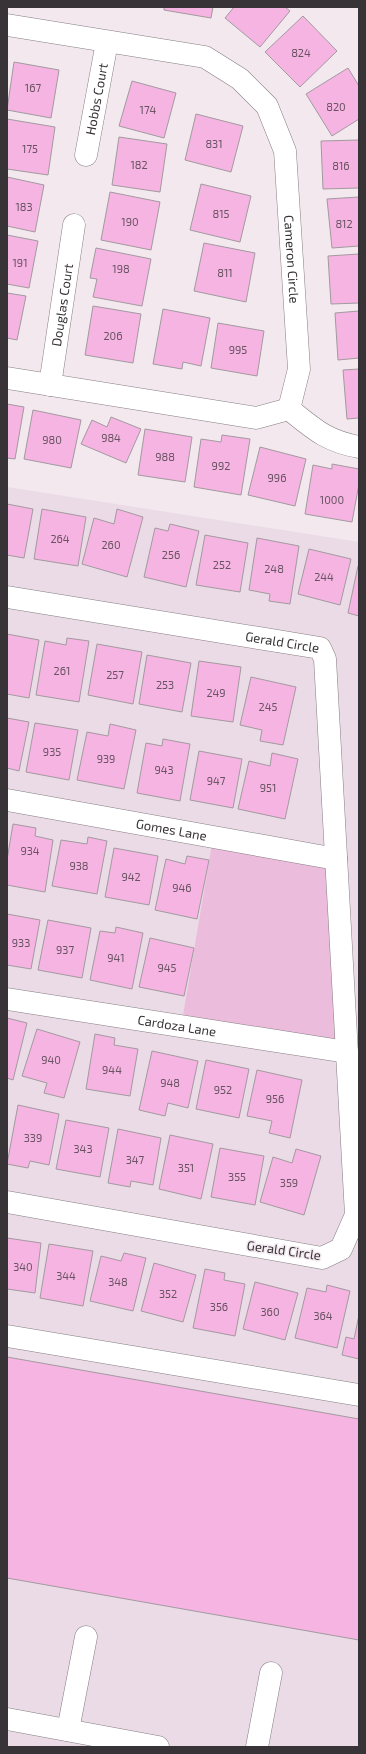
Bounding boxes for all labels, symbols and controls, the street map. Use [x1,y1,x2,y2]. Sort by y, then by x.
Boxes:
house number: 824 [291,46,311,59]
street label: Hobbs Court [82,62,111,136]
house number: 167 [25,81,42,94]
house number: 820 [326,100,346,113]
house number: 174 [140,103,157,116]
house number: 831 [205,137,223,150]
house number: 175 [22,142,38,155]
house number: 182 [130,158,148,171]
house number: 816 [332,159,350,172]
house number: 183 [15,200,33,213]
house number: 815 [213,207,230,220]
street label: Cameron Circle [281,214,303,304]
house number: 190 [121,215,139,228]
house number: 812 [335,217,353,230]
house number: 191 [12,256,28,269]
street label: Douglas Court [48,262,76,347]
house number: 198 [112,262,130,275]
house number: 811 [217,266,233,279]
house number: 206 [103,329,123,342]
house number: 995 [229,343,247,356]
house number: 984 [101,431,121,444]
house number: 980 [42,433,62,446]
house number: 988 [155,450,175,463]
house number: 992 [212,459,230,472]
house number: 996 [268,471,286,484]
house number: 1000 [320,493,344,506]
house number: 264 [50,532,70,545]
house number: 260 [101,538,121,551]
house number: 256 [162,548,180,561]
house number: 252 [213,558,231,571]
house number: 248 [264,562,284,575]
house number: 244 [314,570,334,583]
street label: Gerald Circle [244,628,321,656]
house number: 261 [54,664,70,677]
house number: 257 [106,668,124,681]
house number: 253 [156,678,174,691]
house number: 249 [206,686,226,699]
house number: 245 [259,700,278,713]
house number: 935 [43,745,61,758]
house number: 939 [97,752,115,765]
house number: 943 [154,763,174,776]
house number: 947 [207,774,226,787]
house number: 951 [260,781,276,794]
street label: Gomes Lane [135,815,208,844]
house number: 934 [20,844,40,857]
house number: 938 [69,859,89,872]
house number: 942 [121,870,141,883]
house number: 946 [172,881,192,894]
house number: 933 [12,936,30,949]
house number: 937 [56,943,74,956]
house number: 941 [107,951,125,964]
house number: 945 [158,961,177,974]
street label: Cardoza Lane [136,1011,217,1040]
house number: 940 [41,1053,61,1066]
house number: 944 [102,1063,122,1076]
house number: 948 [160,1076,180,1089]
house number: 952 [214,1083,232,1096]
house number: 956 [266,1092,284,1105]
house number: 339 [24,1131,42,1144]
house number: 343 [74,1142,93,1155]
house number: 347 [126,1153,145,1166]
house number: 351 [178,1161,194,1174]
house number: 355 [228,1170,246,1183]
house number: 359 [280,1176,298,1189]
street label: Gerald Circle [246,1237,322,1263]
house number: 340 [13,1260,33,1273]
house number: 344 [56,1269,76,1282]
house number: 348 [108,1275,128,1288]
house number: 352 [159,1287,177,1300]
house number: 356 [210,1300,228,1313]
house number: 360 [260,1305,280,1318]
house number: 364 [313,1309,333,1322]

